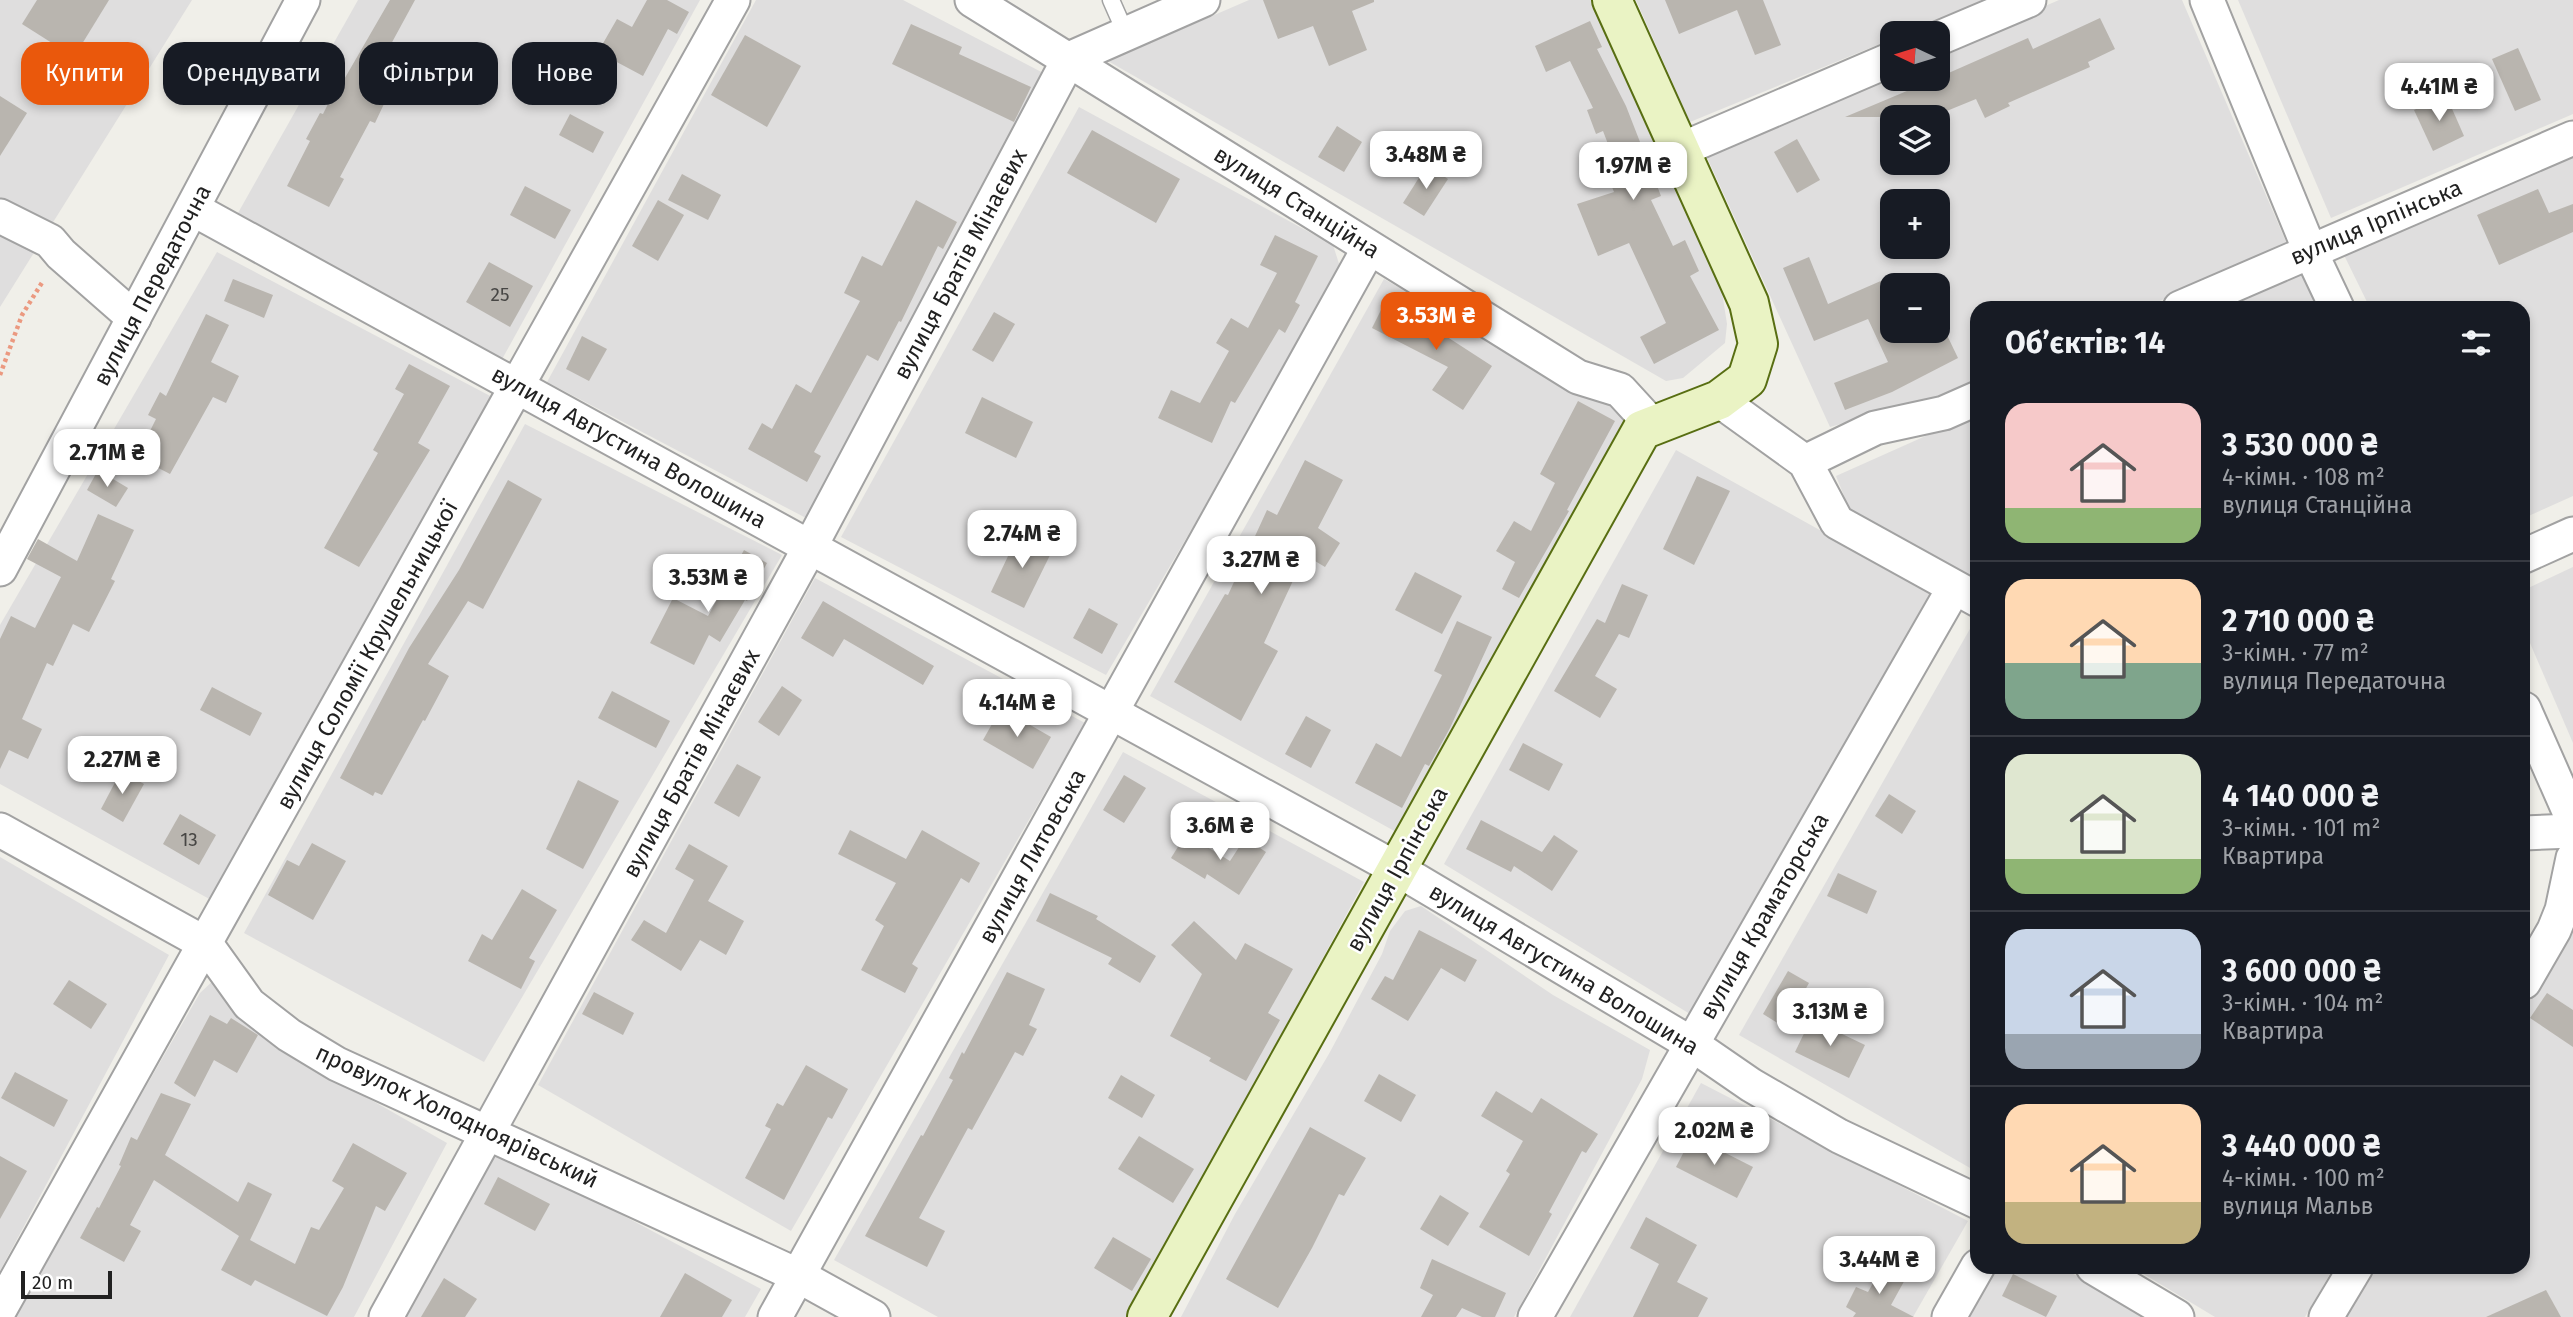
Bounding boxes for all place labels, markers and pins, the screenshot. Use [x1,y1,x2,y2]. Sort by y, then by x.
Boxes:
pin: 4.41M ₴ [2374,64,2504,123]
pin: 3.48M ₴ [1361,132,1491,191]
pin: 1.97M ₴ [1568,142,1698,202]
pin: 3.53M ₴ [1371,292,1501,352]
pin: 2.71M ₴ [42,430,172,489]
pin: 2.74M ₴ [957,510,1087,570]
pin: 3.27M ₴ [1196,536,1326,596]
pin: 3.53M ₴ [643,554,773,614]
pin: 4.14M ₴ [952,680,1082,739]
pin: 2.27M ₴ [57,736,187,796]
pin: 3.6M ₴ [1163,802,1277,862]
pin: 3.13M ₴ [1765,988,1895,1048]
pin: 2.02M ₴ [1649,1108,1779,1167]
pin: 3.44M ₴ [1814,1236,1944,1296]

